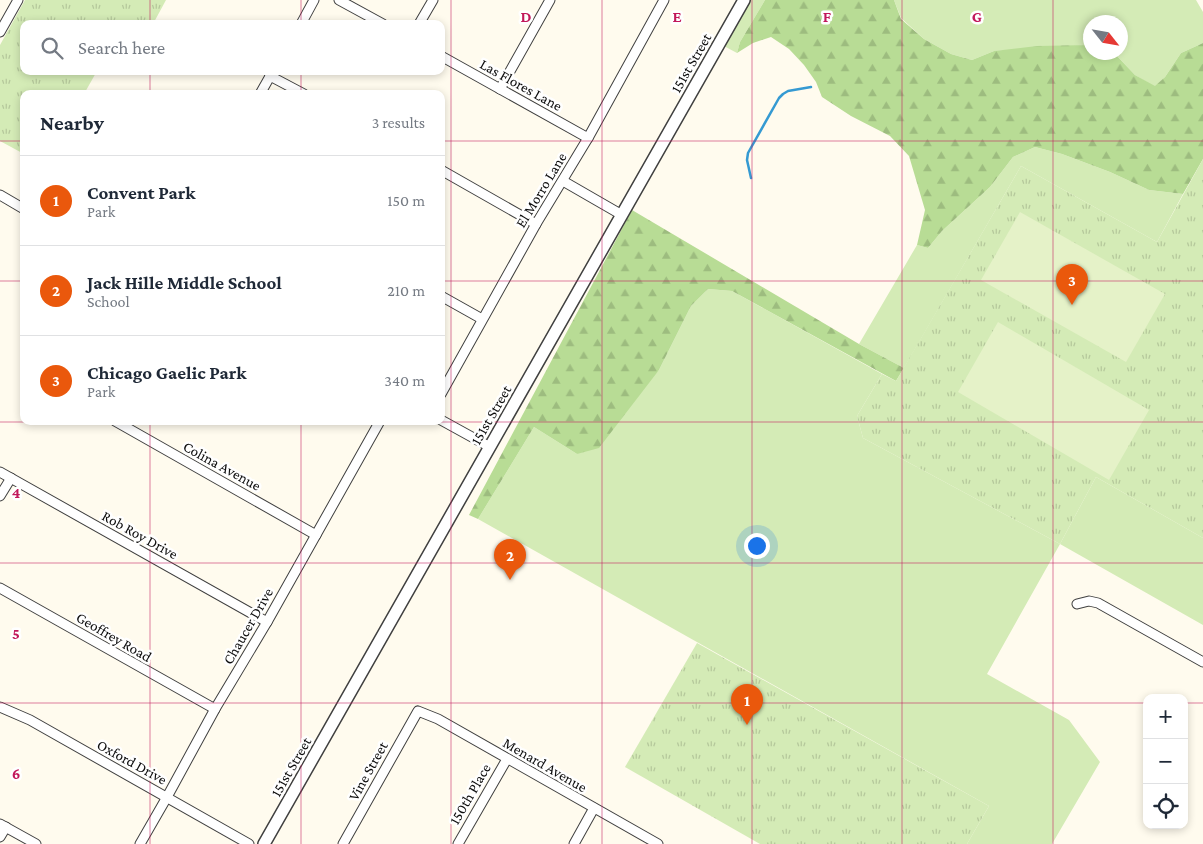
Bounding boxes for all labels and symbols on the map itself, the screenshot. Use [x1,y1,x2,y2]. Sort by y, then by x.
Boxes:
text: D [520,8,532,25]
text: E [672,8,682,25]
text: F [823,8,832,25]
text: G [972,8,982,25]
north arrow [1083,15,1128,60]
street label: 151st Street [668,30,715,95]
street label: Las Flores Lane [477,56,565,114]
street label: El Morro Lane [512,149,570,230]
pin: 3 [1056,264,1088,305]
street label: 151st Street [468,382,515,447]
street label: Colina Avenue [180,438,264,494]
text: 4 [12,484,21,501]
street label: Rob Roy Drive [99,508,181,563]
your location [744,533,770,559]
pin: 2 [494,539,526,580]
street label: Chaucer Drive [220,585,276,667]
street label: Geoffrey Road [73,609,155,666]
text: 5 [12,625,20,642]
pin: 1 [731,684,763,725]
street label: 151st Street [268,734,315,799]
street label: Menard Avenue [500,735,590,796]
street label: Oxford Drive [94,736,170,788]
street label: Vine Street [345,738,391,803]
street label: 150th Place [446,760,494,827]
text: 6 [12,765,20,782]

